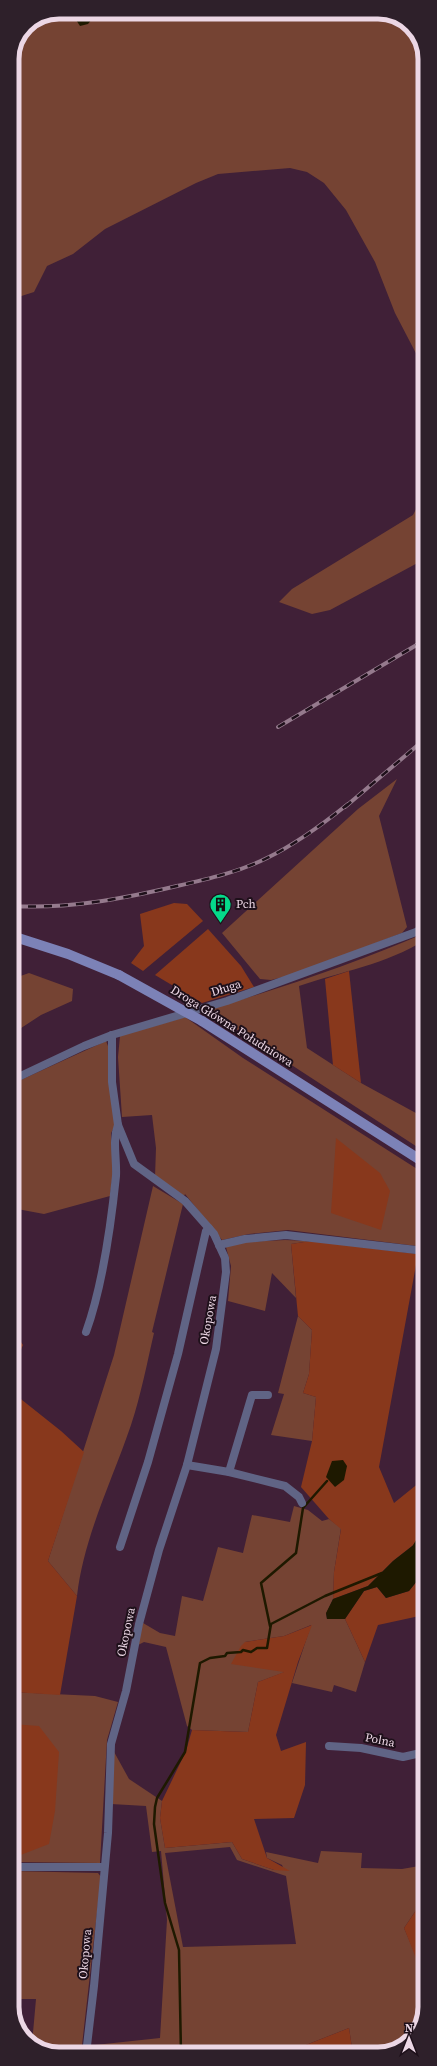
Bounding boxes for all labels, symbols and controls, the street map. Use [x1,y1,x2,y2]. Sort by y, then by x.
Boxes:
building icon: Pch [208,891,234,924]
place label: Pch [236,896,256,912]
street label: Długa [209,976,244,1000]
street label: Droga Główna Południowa [168,982,297,1071]
street label: Okopowa [196,1293,220,1346]
street label: Okopowa [113,1605,139,1658]
street label: Polna [364,1729,397,1751]
street label: Okopowa [75,1928,95,1980]
north arrow [389,2018,429,2058]
text: N [405,2021,413,2036]

